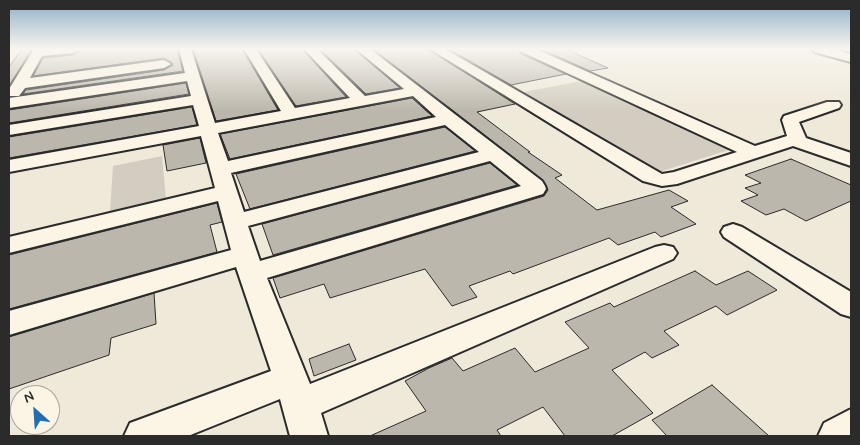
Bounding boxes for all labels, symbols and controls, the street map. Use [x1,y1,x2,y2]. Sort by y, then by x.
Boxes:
north arrow [10,385,60,435]
text: N [21,387,37,408]

